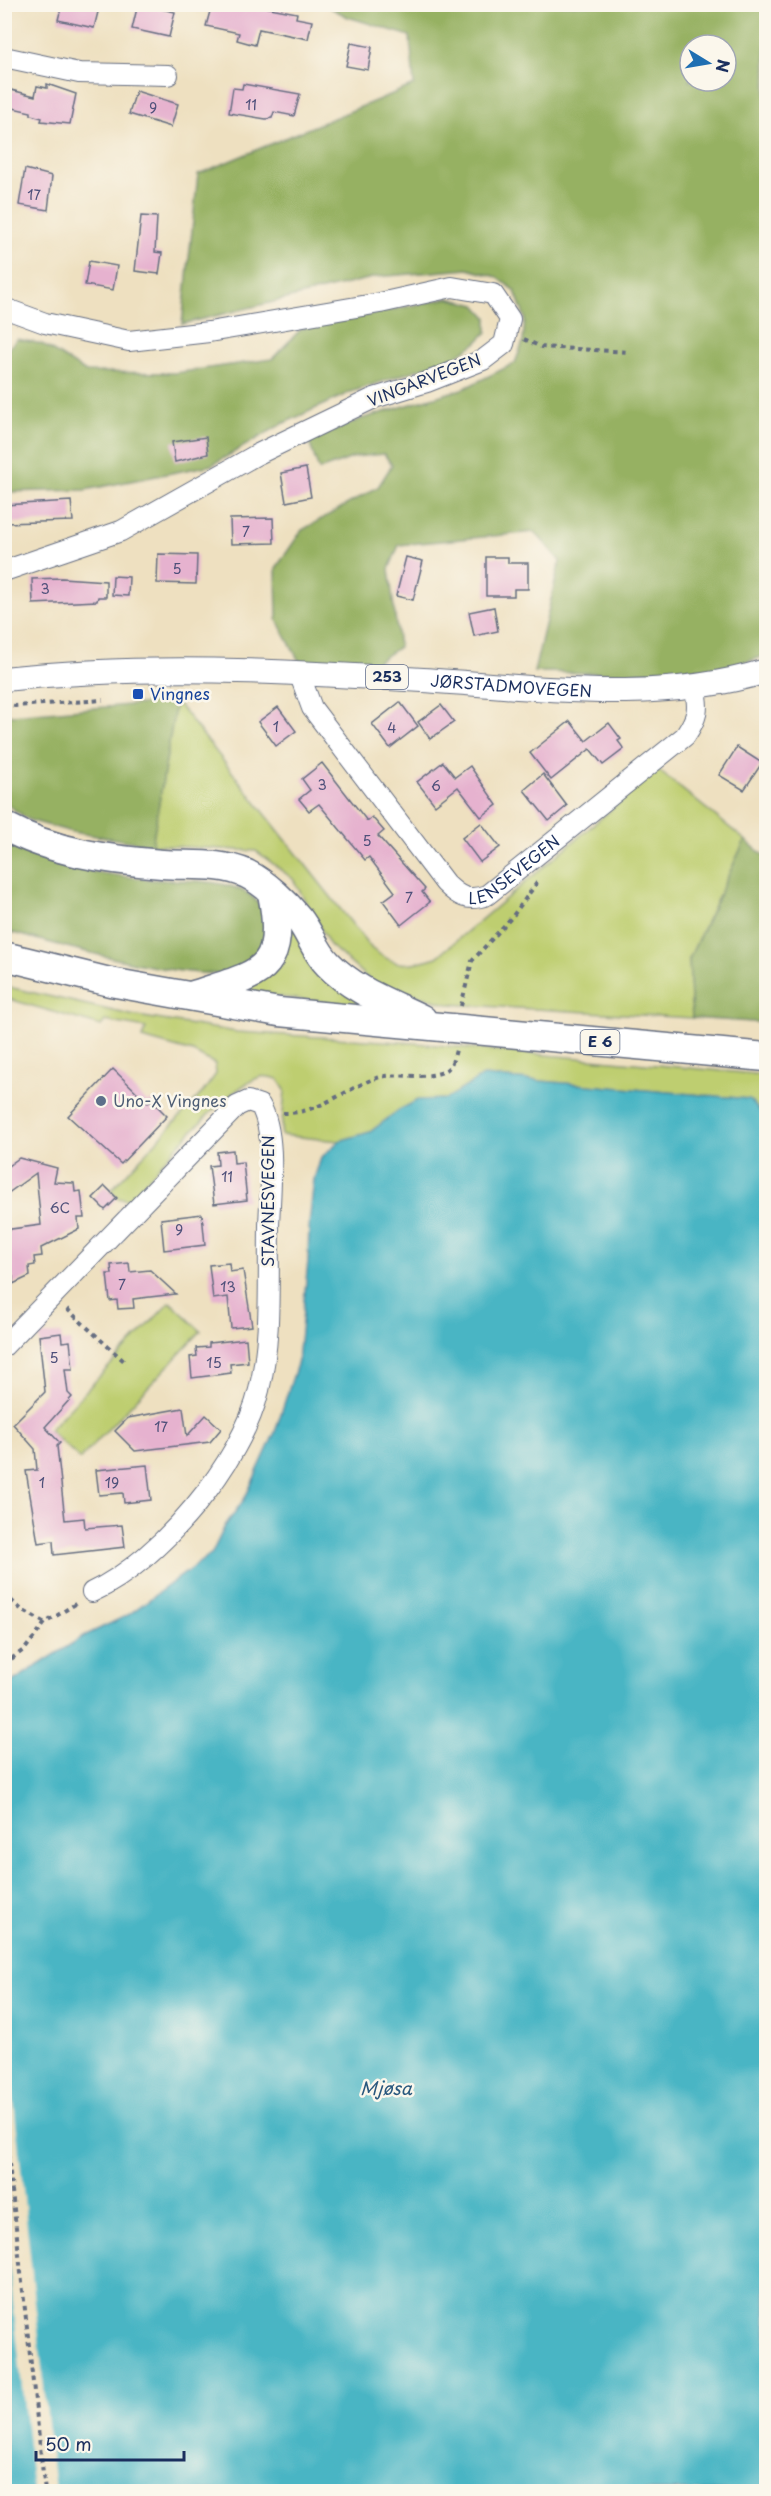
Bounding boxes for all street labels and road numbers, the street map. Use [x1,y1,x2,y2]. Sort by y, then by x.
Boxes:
street label: VINGARVEGEN [363,346,484,412]
road number: 253 [366,665,408,689]
street label: JØRSTADMOVEGEN [430,667,592,702]
street label: LENSEVEGEN [468,828,564,909]
road number: E 6 [580,1030,620,1054]
street label: STAVNESVEGEN [255,1135,279,1267]

